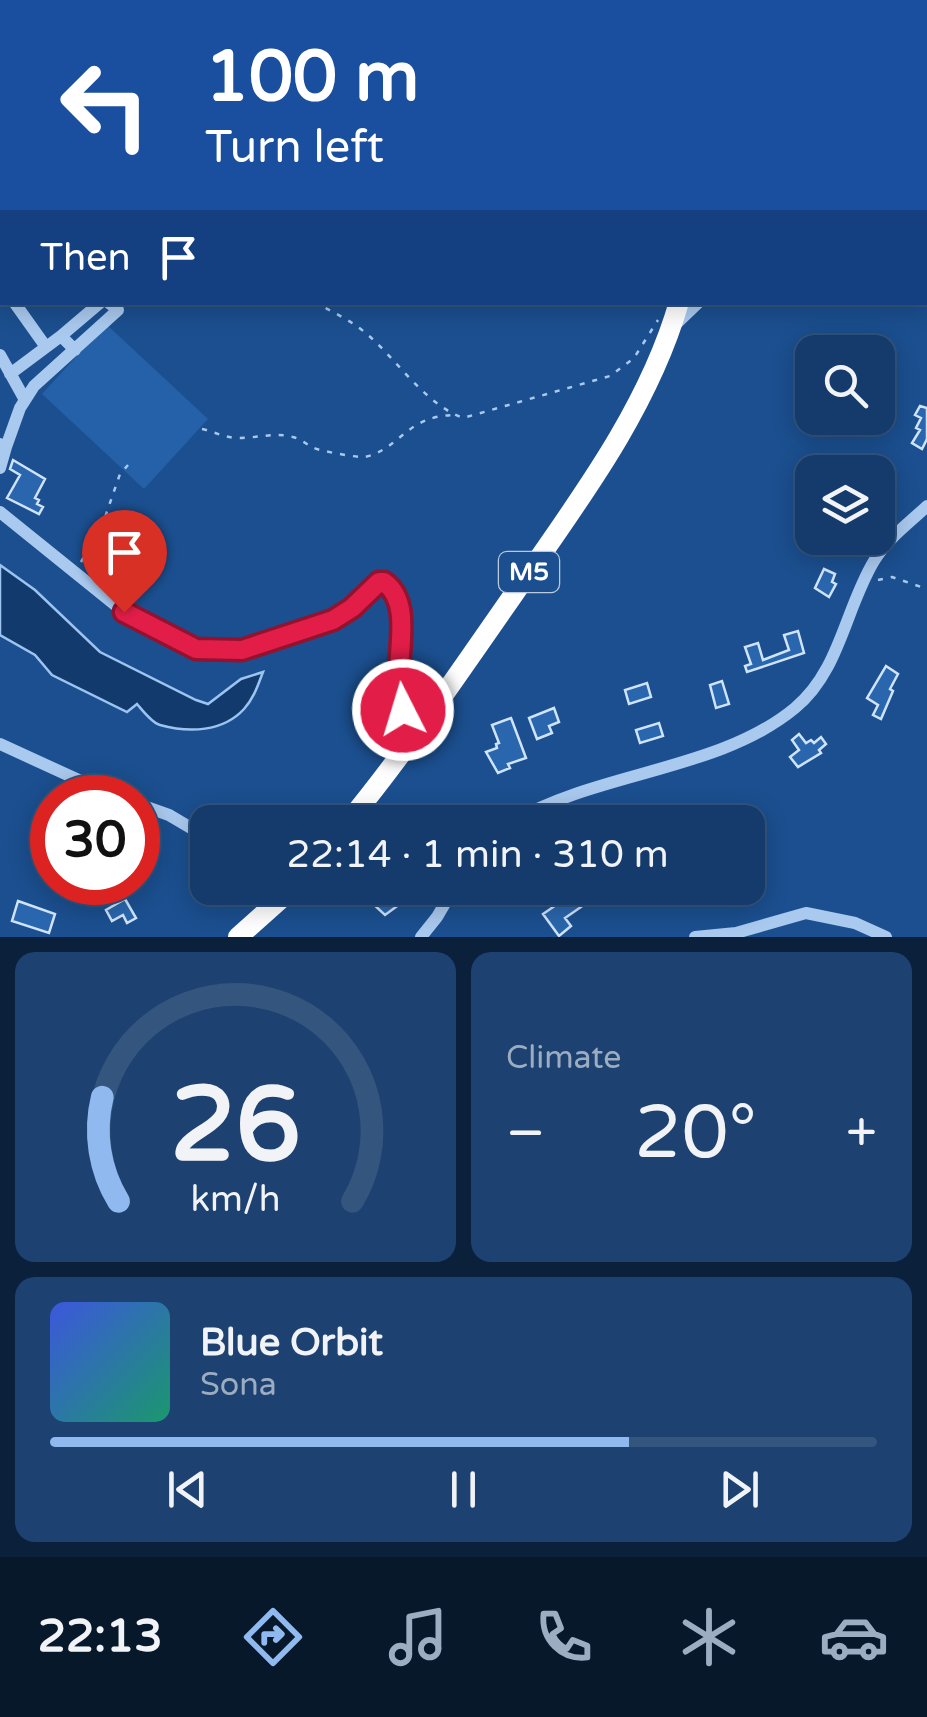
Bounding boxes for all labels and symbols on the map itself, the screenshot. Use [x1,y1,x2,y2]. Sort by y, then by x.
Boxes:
pin [82,510,167,613]
road number: M5 [499,552,559,592]
position arrow [351,658,455,762]
speed limit sign: 30 [30,775,160,905]

